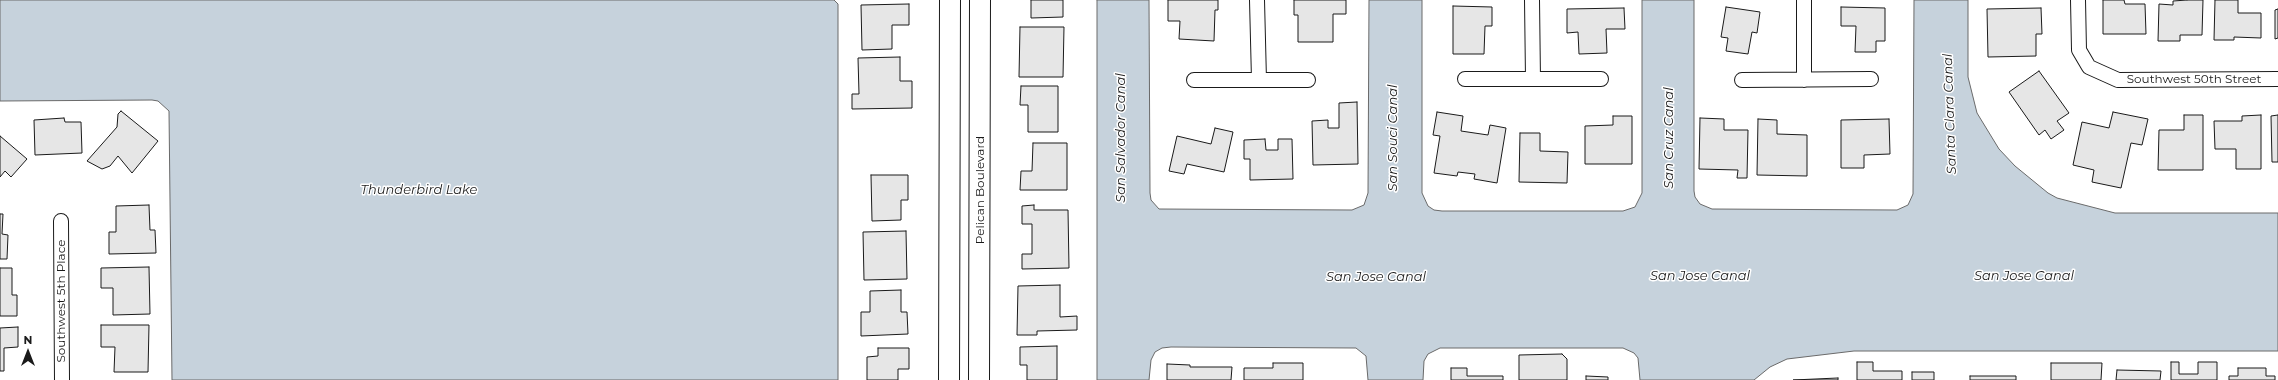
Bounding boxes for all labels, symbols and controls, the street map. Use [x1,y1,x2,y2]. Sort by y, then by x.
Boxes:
water label: Santa Clara Canal [1940,53,1960,175]
street label: Southwest 50th Street [2127,72,2261,86]
water label: San Salvador Canal [1113,73,1129,203]
water label: San Souci Canal [1385,85,1401,191]
water label: San Cruz Canal [1661,87,1677,189]
street label: Pelican Boulevard [973,136,987,244]
water label: Thunderbird Lake [361,182,477,198]
street label: Southwest 5th Place [54,239,68,363]
water label: San Jose Canal [1650,268,1750,284]
water label: San Jose Canal [1974,268,2074,284]
water label: San Jose Canal [1326,269,1426,285]
north arrow [8,332,48,372]
text: N [24,333,32,347]

